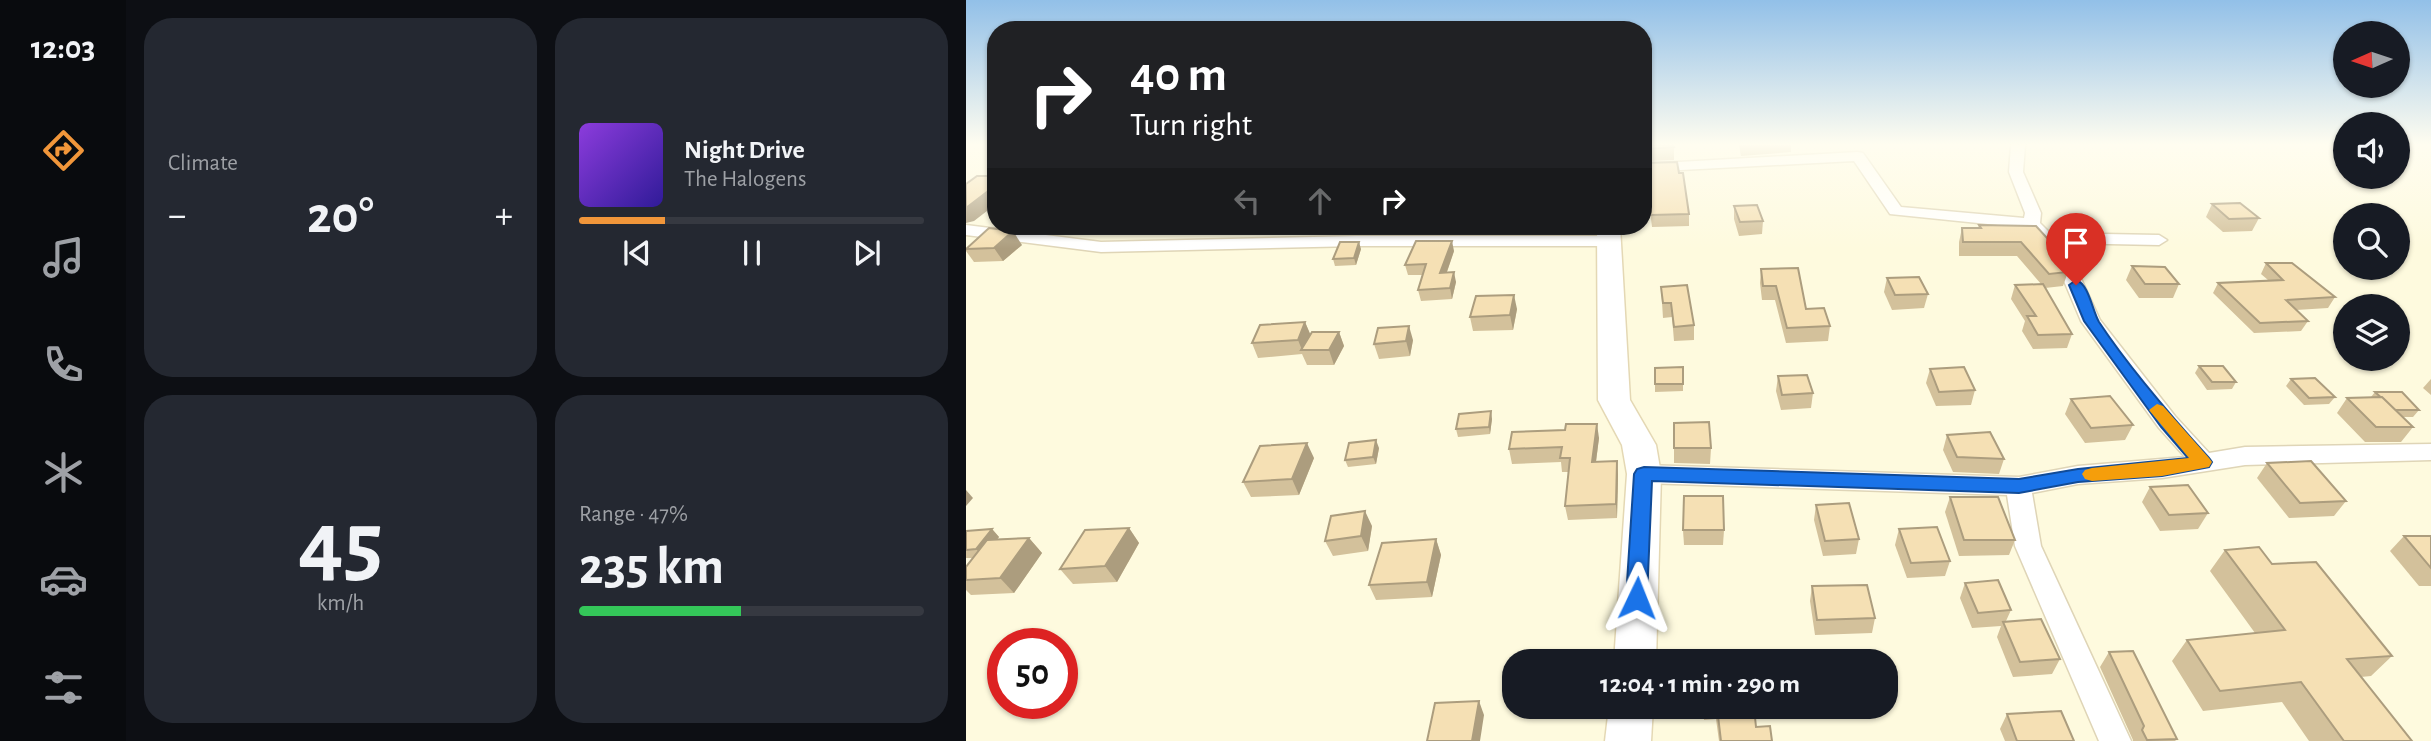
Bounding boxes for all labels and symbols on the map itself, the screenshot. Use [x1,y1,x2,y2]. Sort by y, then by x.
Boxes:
north arrow [2333,21,2410,98]
pin [2046,213,2106,285]
position arrow [1600,561,1674,635]
speed limit sign: 50 [987,628,1078,719]

